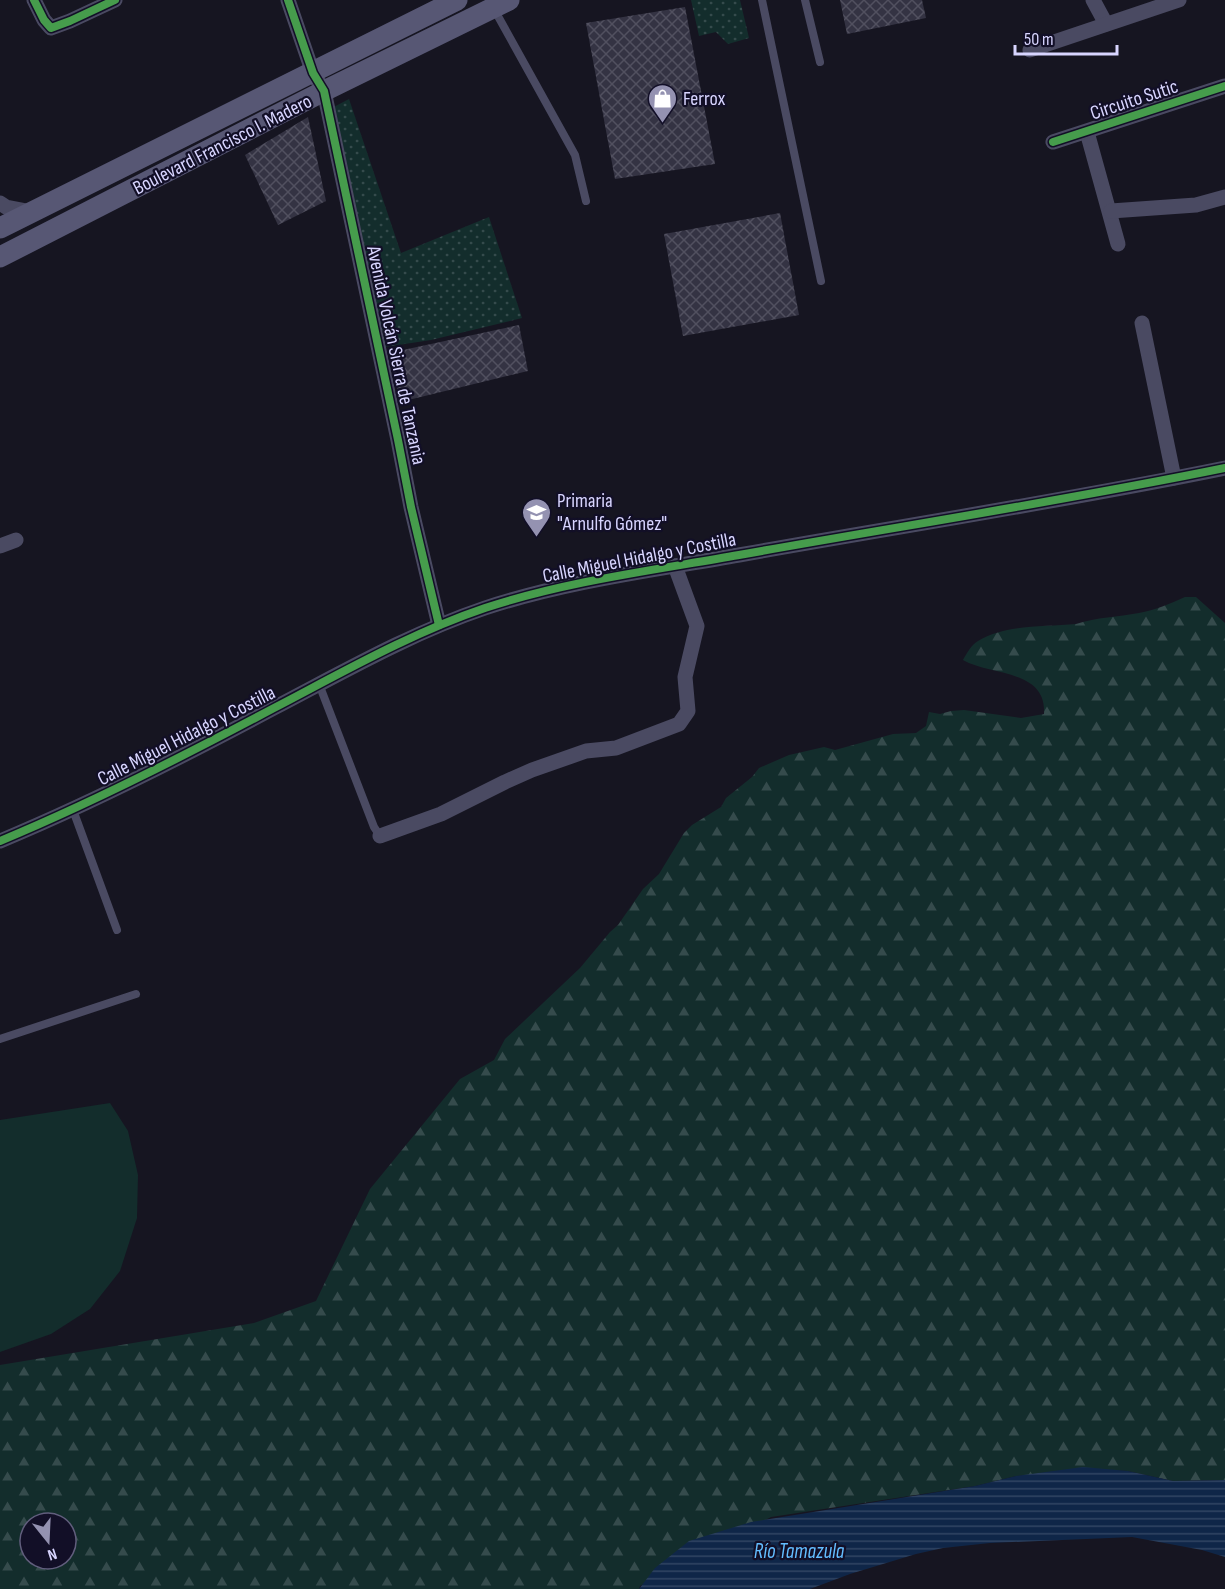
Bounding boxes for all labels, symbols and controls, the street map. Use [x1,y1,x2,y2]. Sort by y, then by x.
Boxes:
scale bar [1015,18,1117,56]
text: 50 m [1024,29,1054,50]
street label: Circuito Sutic [1087,74,1181,125]
shop icon: Ferrox [646,82,678,124]
place label: Ferrox [683,87,726,111]
street label: Boulevard Francisco I. Madero [129,89,316,200]
street label: Avenida Volcán Sierra de Tanzania [361,243,431,467]
place label: Primaria "Arnulfo Gómez" [557,489,667,536]
school or university icon: Primaria "Arnulfo Gómez" [520,496,552,538]
street label: Calle Miguel Hidalgo y Costilla [540,527,738,589]
street label: Calle Miguel Hidalgo y Costilla [93,681,279,791]
north arrow [18,1511,78,1571]
water label: Río Tamazula [754,1539,845,1564]
text: N [45,1543,59,1564]

